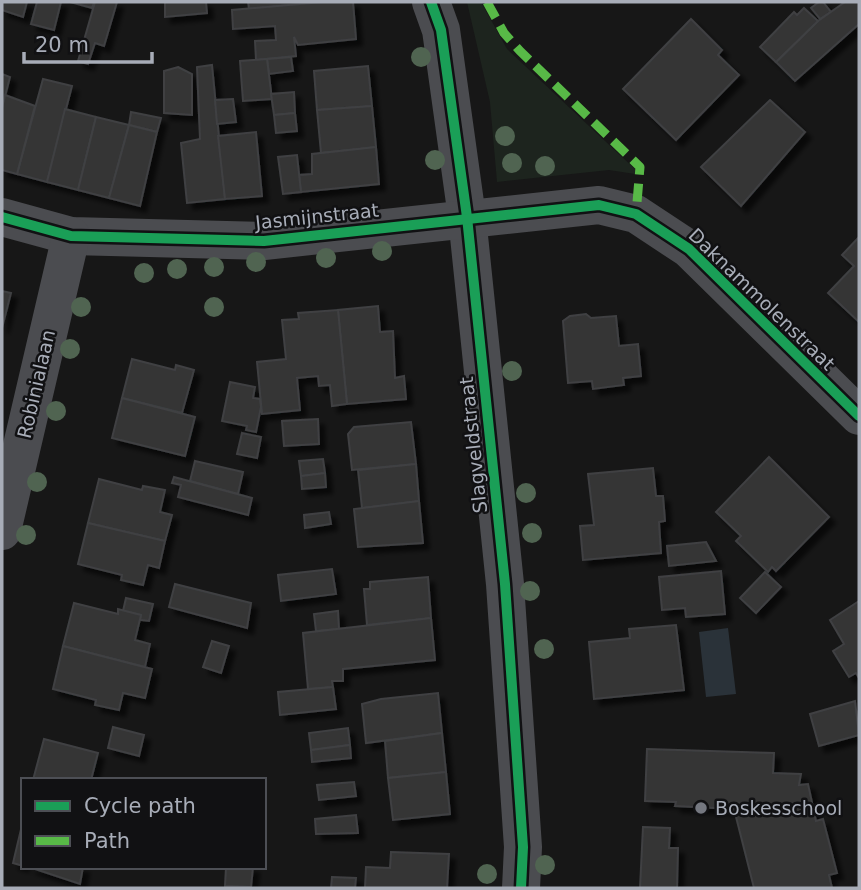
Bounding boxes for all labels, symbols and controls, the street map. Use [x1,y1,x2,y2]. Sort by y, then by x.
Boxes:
scale bar [24,21,152,65]
text: 20 m [35,33,89,57]
street label: Jasmijnstraat [253,199,380,234]
street label: Daknammolenstraat [684,224,840,374]
street label: Robinialaan [13,328,59,440]
street label: Slagveldstraat [455,376,491,514]
legend [21,778,266,869]
text: Cycle path [84,794,196,818]
place label: Boskesschool [715,797,842,819]
marker: Boskesschool [693,800,709,816]
text: Path [84,829,130,853]

